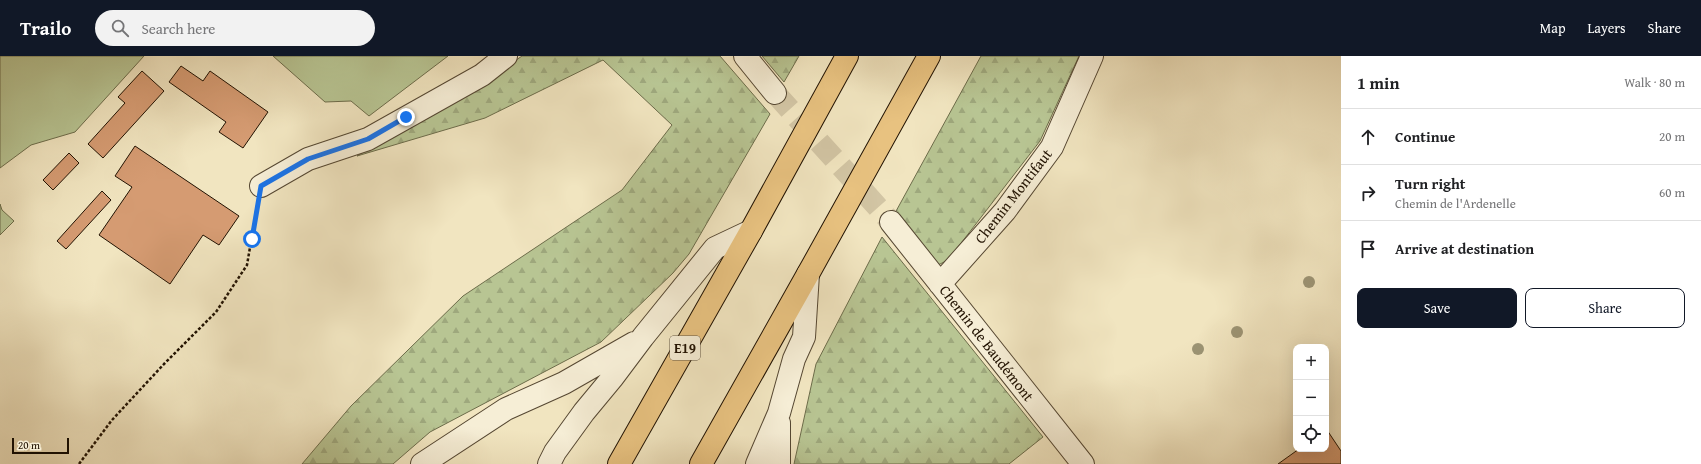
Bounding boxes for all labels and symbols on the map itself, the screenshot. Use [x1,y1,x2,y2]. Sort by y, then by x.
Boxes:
route end [397,108,415,126]
street label: Chemin Montifaut [969,144,1057,248]
route start [243,230,261,248]
street label: Chemin de Baudémont [935,280,1040,406]
road number: E19 [670,336,700,360]
scale bar [12,436,69,455]

